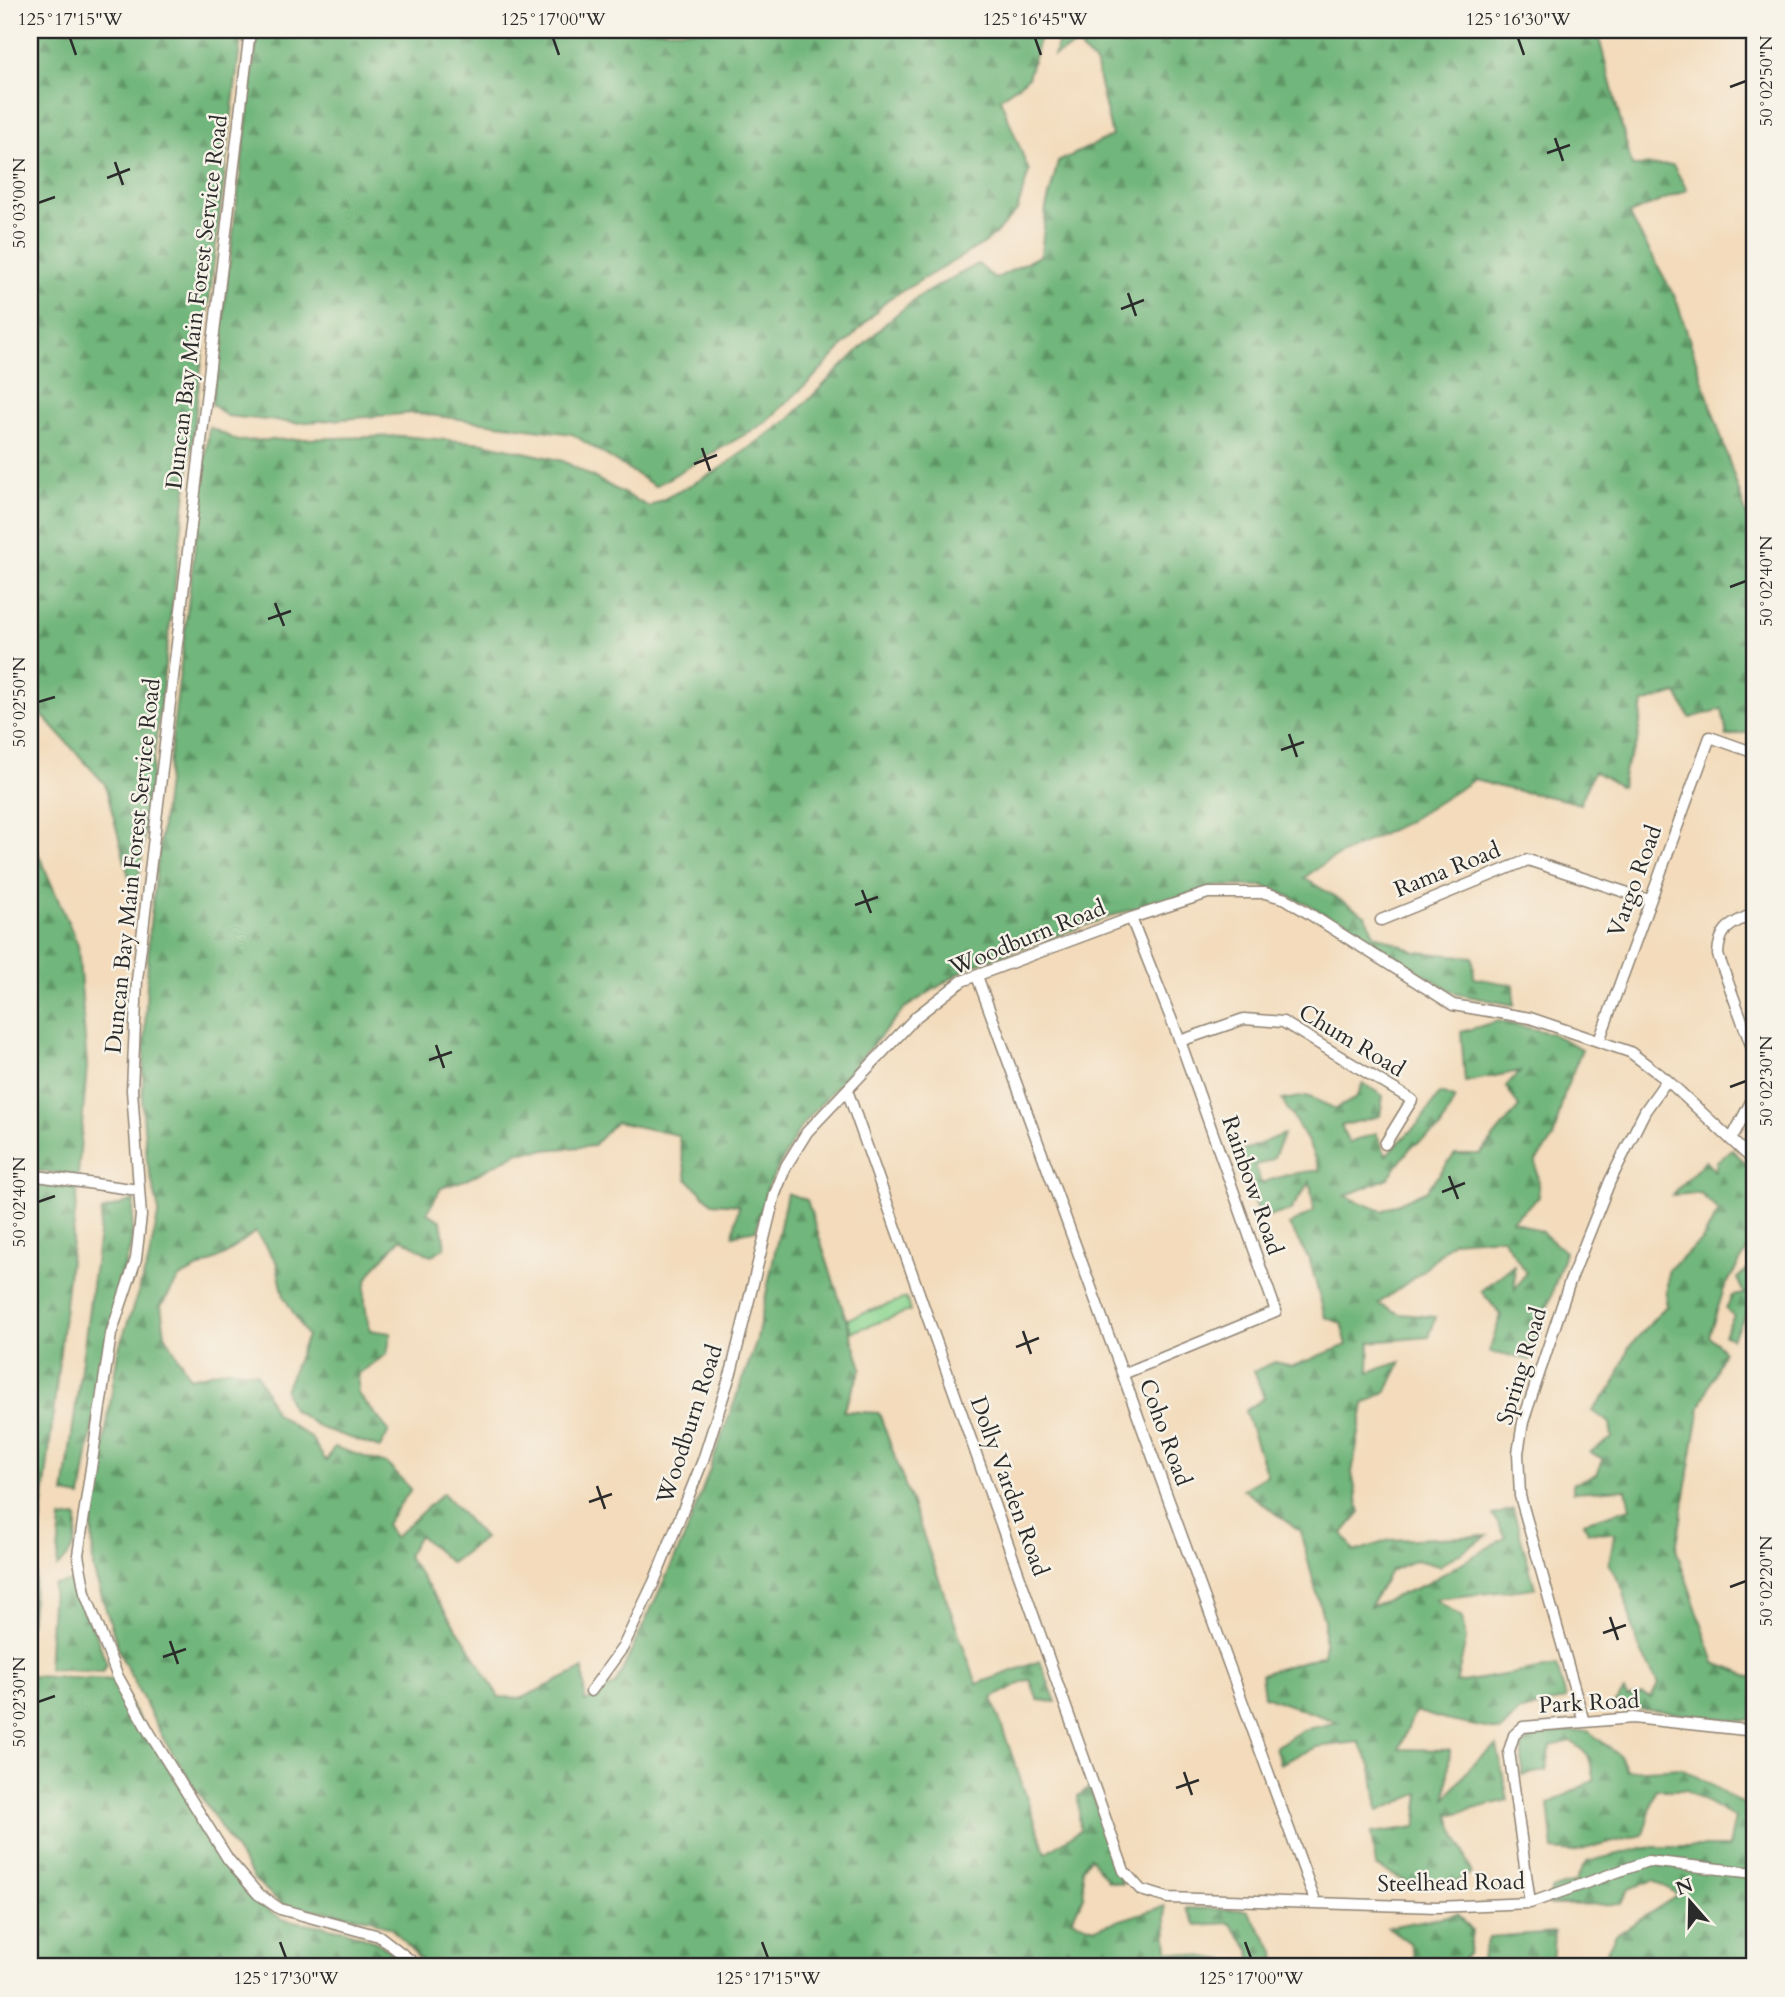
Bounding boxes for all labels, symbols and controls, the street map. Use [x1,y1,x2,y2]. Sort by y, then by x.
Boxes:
text: 125°17'15"W [17,7,123,32]
text: 125°17'00"W [500,7,606,32]
text: 125°16'45"W [982,7,1088,32]
text: 125°16'30"W [1465,7,1571,32]
text: 50°02'50"N [1754,35,1779,127]
street label: Duncan Bay Main Forest Service Road [158,112,235,491]
text: 50°03'00"N [7,157,32,249]
text: 50°02'40"N [1754,535,1779,627]
text: 50°02'50"N [7,656,32,748]
street label: Duncan Bay Main Forest Service Road [97,676,168,1055]
street label: Vargo Road [1600,820,1669,942]
street label: Rama Road [1389,834,1506,905]
street label: Woodburn Road [944,892,1110,983]
street label: Chum Road [1293,996,1411,1085]
text: 50°02'30"N [1754,1035,1779,1127]
street label: Rainbow Road [1214,1111,1291,1260]
text: 50°02'40"N [7,1156,32,1248]
street label: Spring Road [1489,1303,1554,1429]
street label: Woodburn Road [649,1340,730,1509]
street label: Coho Road [1132,1374,1199,1491]
street label: Dolly Varden Road [963,1392,1057,1581]
text: 50°02'20"N [1754,1535,1779,1627]
text: 50°02'30"N [7,1656,32,1748]
street label: Park Road [1538,1684,1641,1721]
street label: Steelhead Road [1377,1866,1526,1899]
north arrow [1656,1868,1726,1938]
text: N [1672,1872,1697,1902]
text: 125°17'30"W [233,1966,339,1991]
text: 125°17'15"W [715,1966,821,1991]
text: 125°17'00"W [1198,1966,1304,1991]

